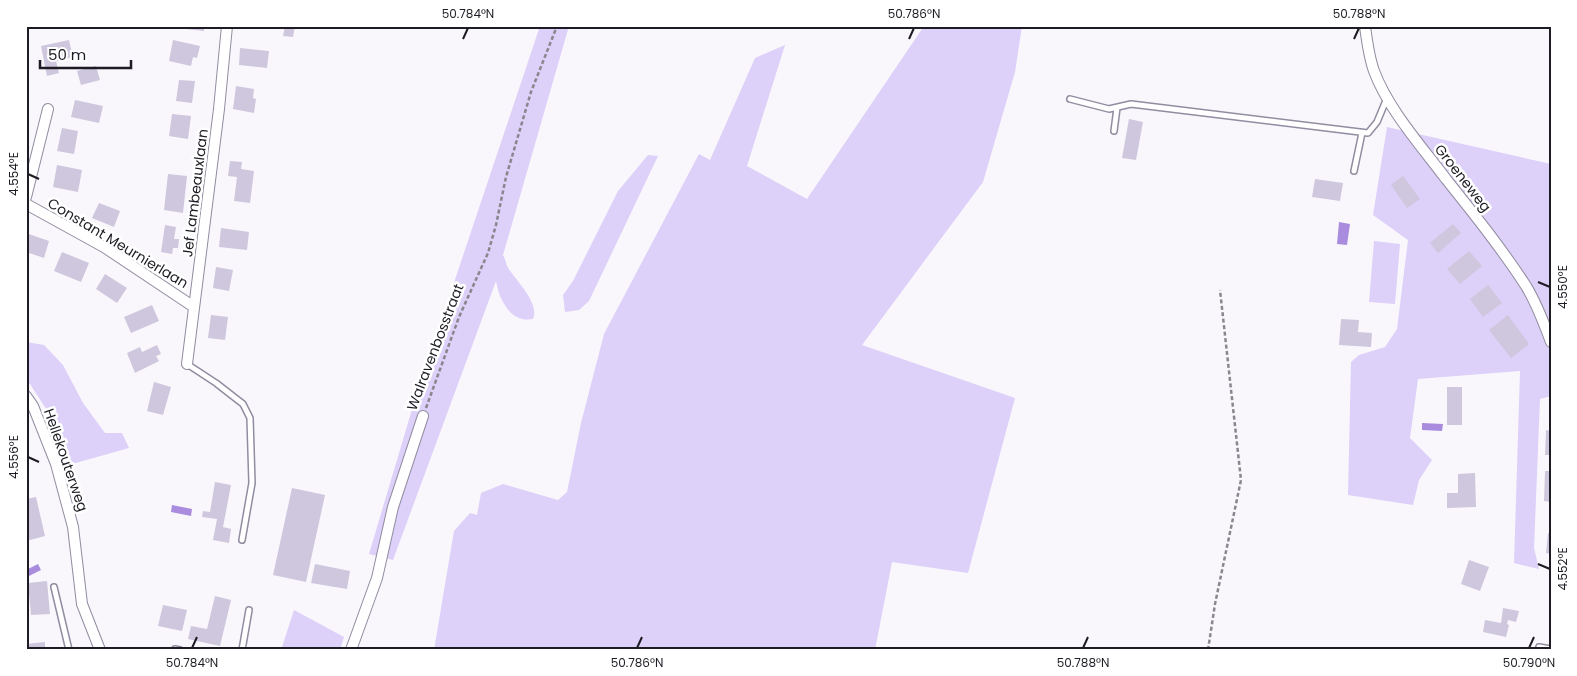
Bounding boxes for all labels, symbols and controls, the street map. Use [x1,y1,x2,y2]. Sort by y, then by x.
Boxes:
text: 50.784°N [442,5,494,22]
text: 50.786°N [888,5,940,22]
text: 50.788°N [1333,5,1385,22]
scale bar [40,38,131,70]
text: 50 m [48,44,86,65]
street label: Jef Lambeauxlaan [177,128,213,258]
street label: Groeneweg [1430,140,1496,216]
text: 4.554°E [5,152,22,196]
street label: Constant Meurnierlaan [44,193,192,293]
text: 4.550°E [1554,265,1571,309]
street label: Walravenbosstraat [402,281,468,413]
street label: Hellekouterweg [39,406,93,514]
text: 4.556°E [5,435,22,479]
text: 4.552°E [1554,547,1571,591]
text: 50.784°N [166,654,218,671]
text: 50.786°N [611,654,663,671]
text: 50.788°N [1057,654,1109,671]
text: 50.790°N [1503,654,1555,671]

